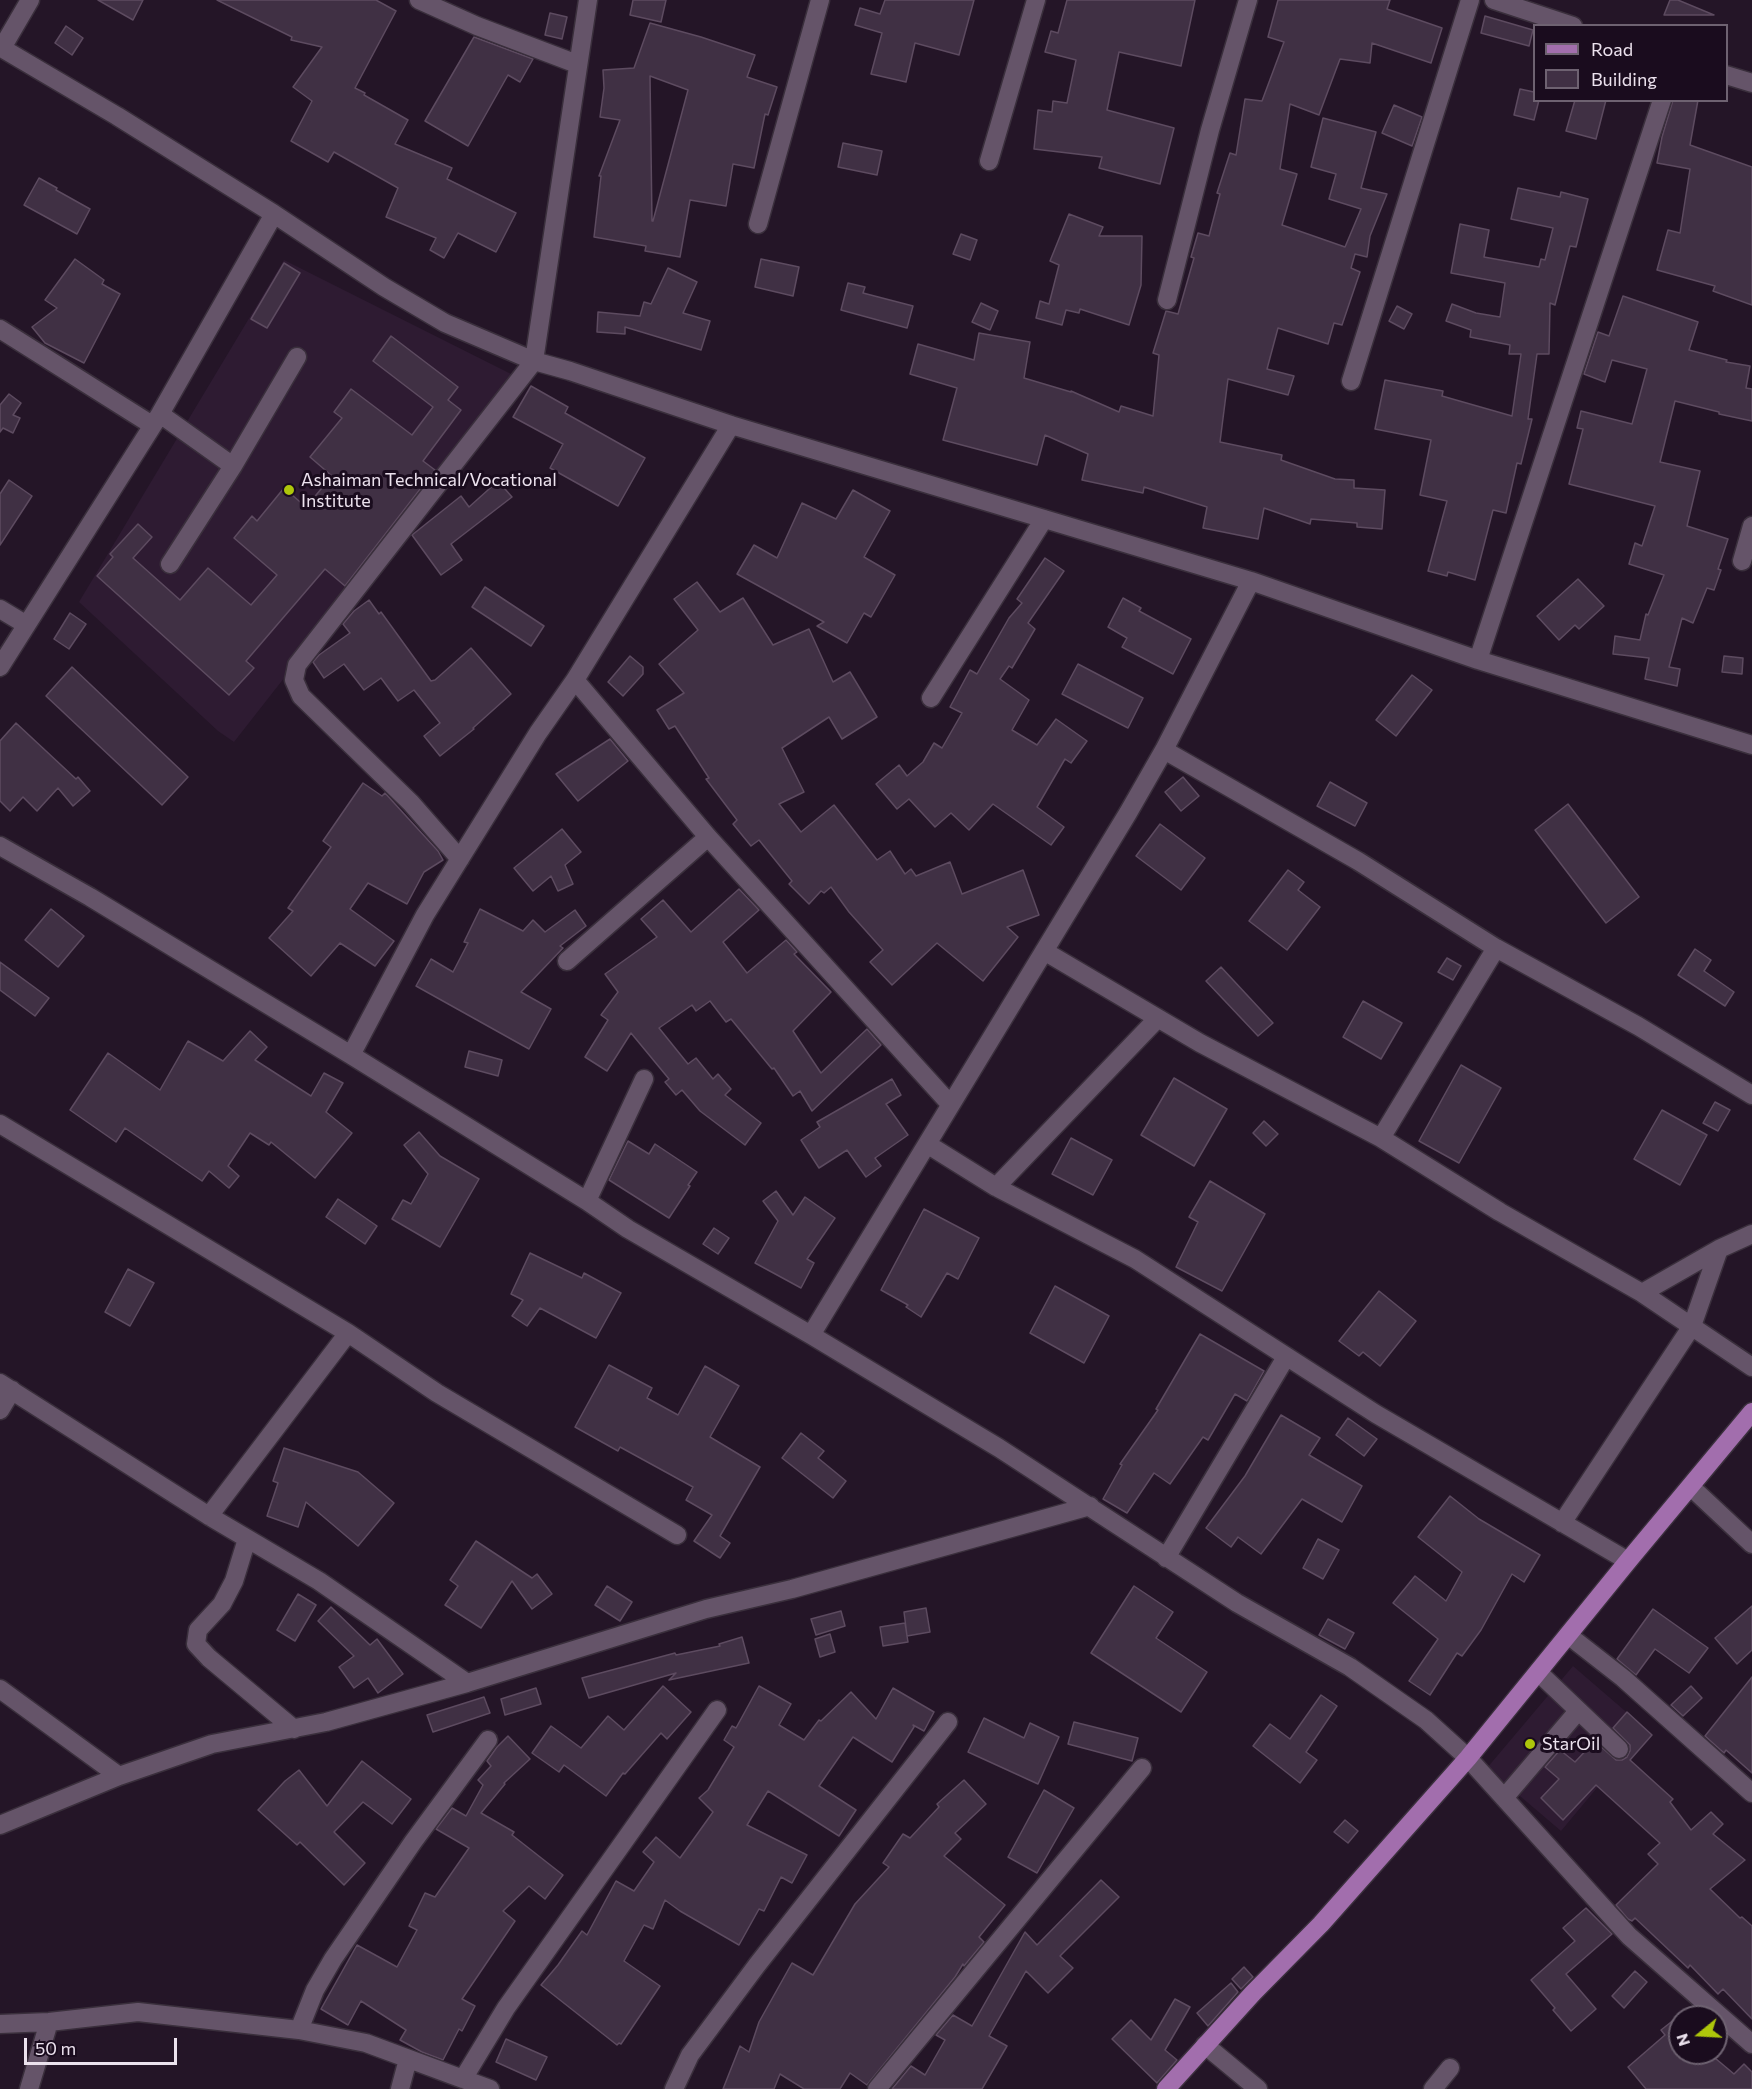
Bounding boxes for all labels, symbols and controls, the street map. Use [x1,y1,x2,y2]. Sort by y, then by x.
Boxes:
legend [1533,24,1728,102]
text: Road [1591,38,1633,60]
text: Building [1591,68,1657,90]
place label: Ashaiman Technical/Vocational Institute [301,469,557,512]
marker: Ashaiman Technical/Vocational Institute [282,483,296,497]
place label: StarOil [1542,1733,1600,1755]
marker: StarOil [1523,1737,1537,1751]
north arrow [1668,2005,1728,2065]
scale bar [27,2026,180,2064]
text: N [1671,2031,1693,2049]
text: 50 m [35,2037,76,2059]

